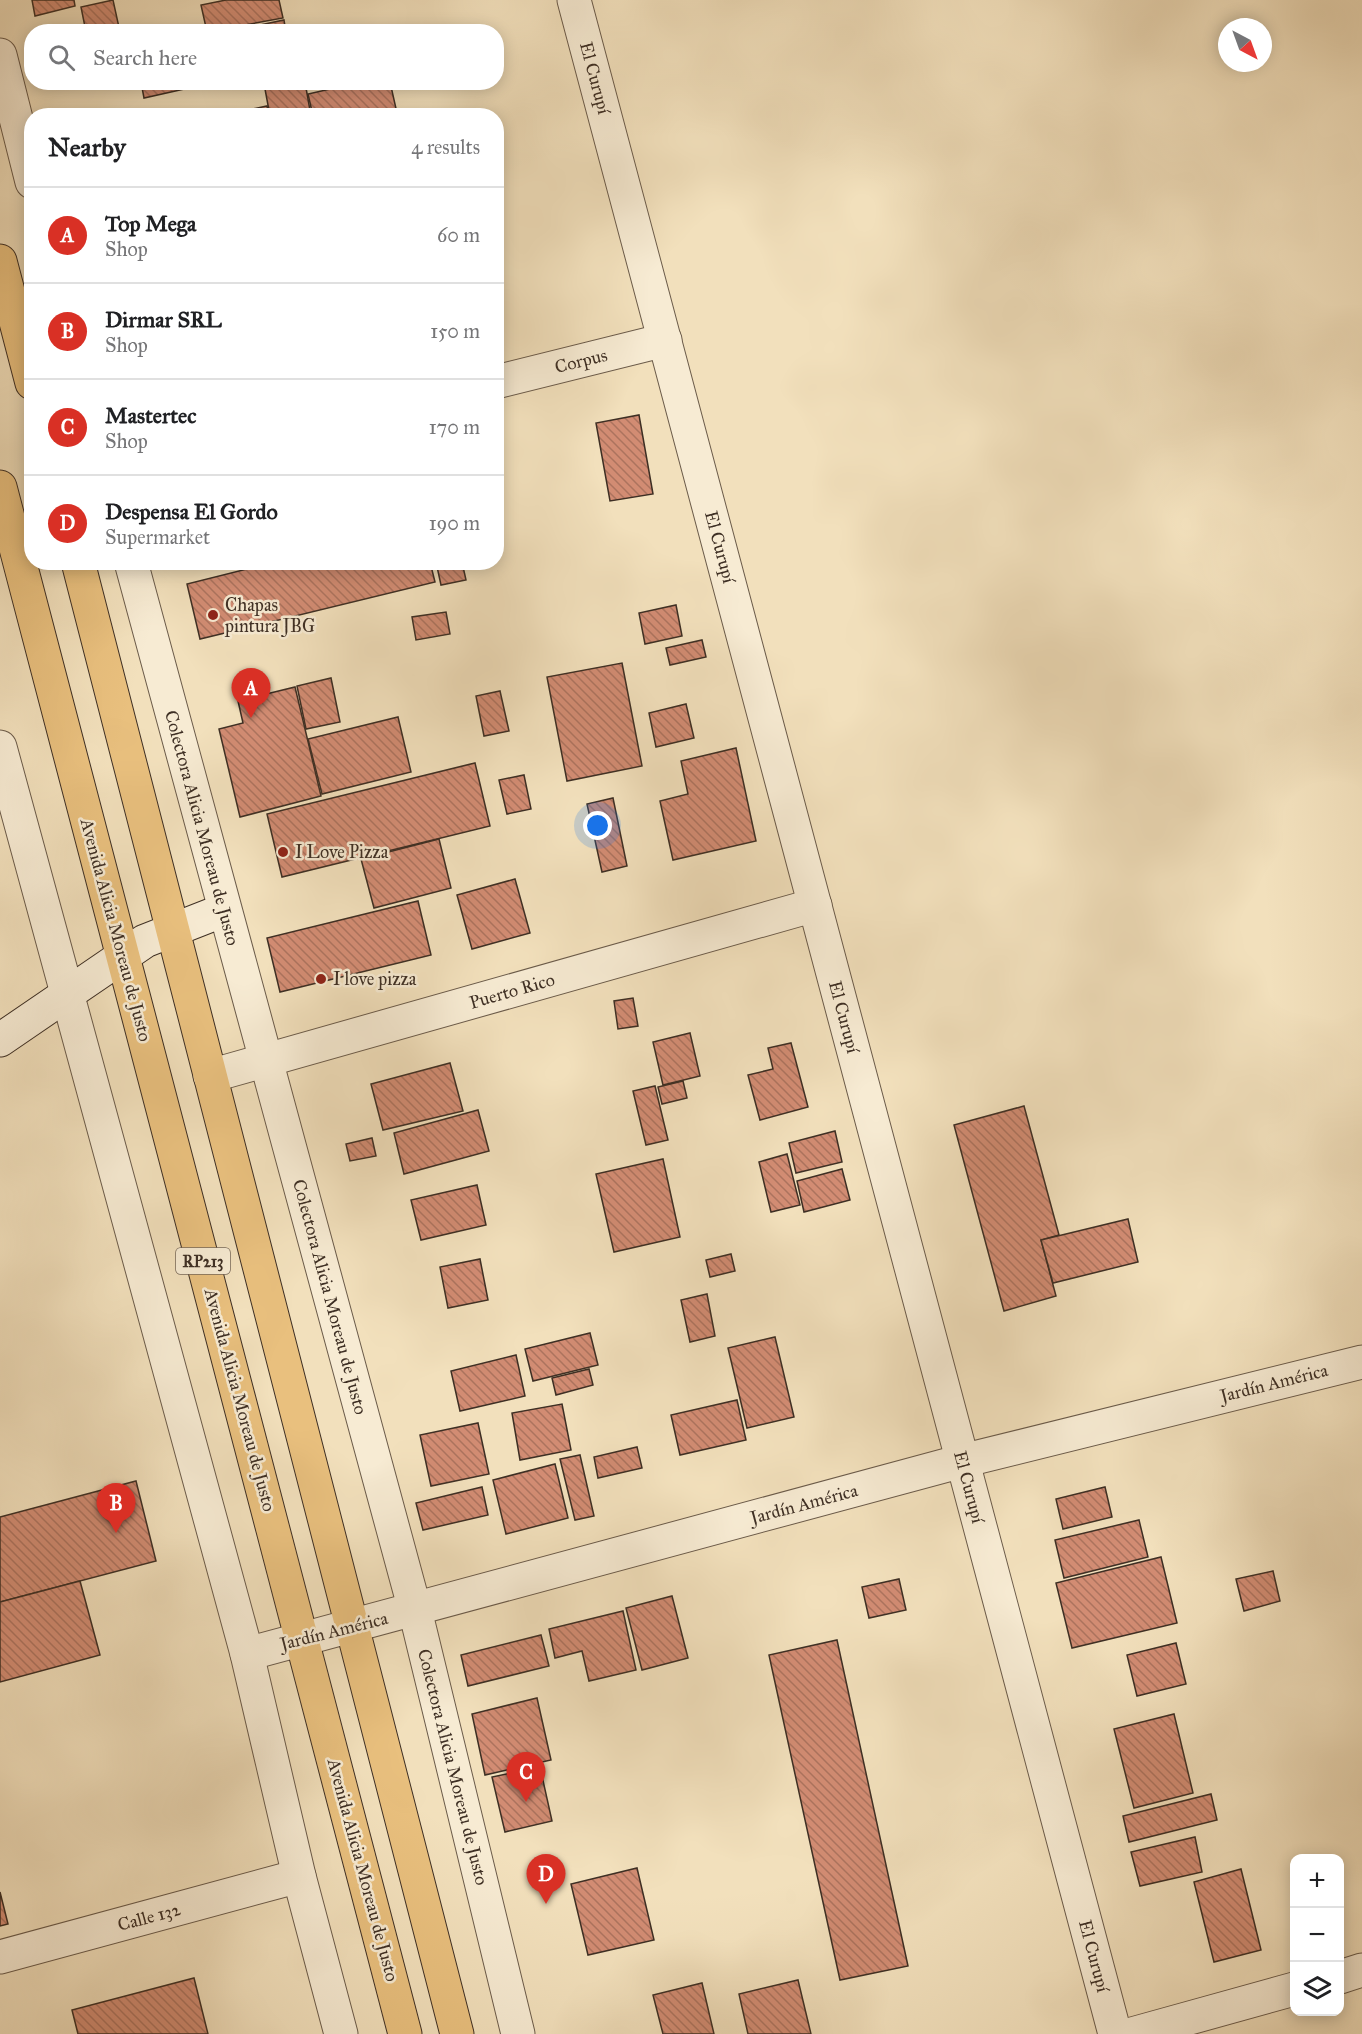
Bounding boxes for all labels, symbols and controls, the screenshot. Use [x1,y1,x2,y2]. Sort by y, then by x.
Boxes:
north arrow [1218,18,1272,72]
search box [24,24,504,90]
street label: El Curupí [575,39,615,118]
icon: search [45,41,78,74]
text: Search here [93,44,197,71]
text: Nearby [48,131,126,163]
text: 4 results [411,135,480,159]
text: Top Mega [105,210,196,237]
text: A [61,223,74,247]
text: 60 m [437,223,480,247]
text: Shop [105,237,148,261]
text: Dirmar SRL [105,306,222,333]
text: B [61,319,74,343]
text: 150 m [430,319,480,343]
text: Shop [105,333,148,357]
street label: Corpus [552,344,610,378]
text: Mastertec [105,402,196,429]
text: C [61,415,74,439]
text: 170 m [429,415,480,439]
text: Shop [105,429,148,453]
text: Despensa El Gordo [105,498,278,525]
street label: El Curupí [700,508,740,587]
text: D [60,511,75,535]
text: 190 m [429,511,480,535]
text: Supermarket [105,525,210,549]
place label: Chapas pintura JBG [224,594,315,638]
marker: Chapas pintura JBG [206,608,220,622]
pin: A [232,668,270,718]
street label: Colectora Alicia Moreau de Justo [159,708,244,948]
your location [583,811,612,840]
street label: Avenida Alicia Moreau de Justo [74,815,156,1044]
place label: I Love Pizza [295,841,389,863]
marker: I Love Pizza [276,845,290,859]
place label: I love pizza [333,968,417,990]
street label: Puerto Rico [467,968,557,1014]
marker: I love pizza [314,972,328,986]
street label: El Curupí [824,978,864,1057]
street label: Colectora Alicia Moreau de Justo [287,1177,372,1417]
road number: RP213 [176,1248,230,1274]
street label: Avenida Alicia Moreau de Justo [198,1285,280,1514]
street label: Jardín América [1216,1359,1331,1408]
street label: El Curupí [949,1448,989,1527]
street label: Jardín América [746,1479,861,1530]
pin: B [96,1484,136,1533]
street label: Jardín América [276,1607,391,1656]
street label: Colectora Alicia Moreau de Justo [412,1647,493,1888]
pin: C [506,1752,546,1802]
street label: Avenida Alicia Moreau de Justo [321,1755,403,1984]
pin: D [526,1854,566,1904]
map controls [1290,1854,1344,2016]
button: + [1290,1854,1344,1908]
street label: Calle 132 [115,1898,183,1936]
button: − [1290,1908,1344,1962]
street label: El Curupí [1074,1917,1114,1996]
button: layers [1290,1962,1344,2016]

